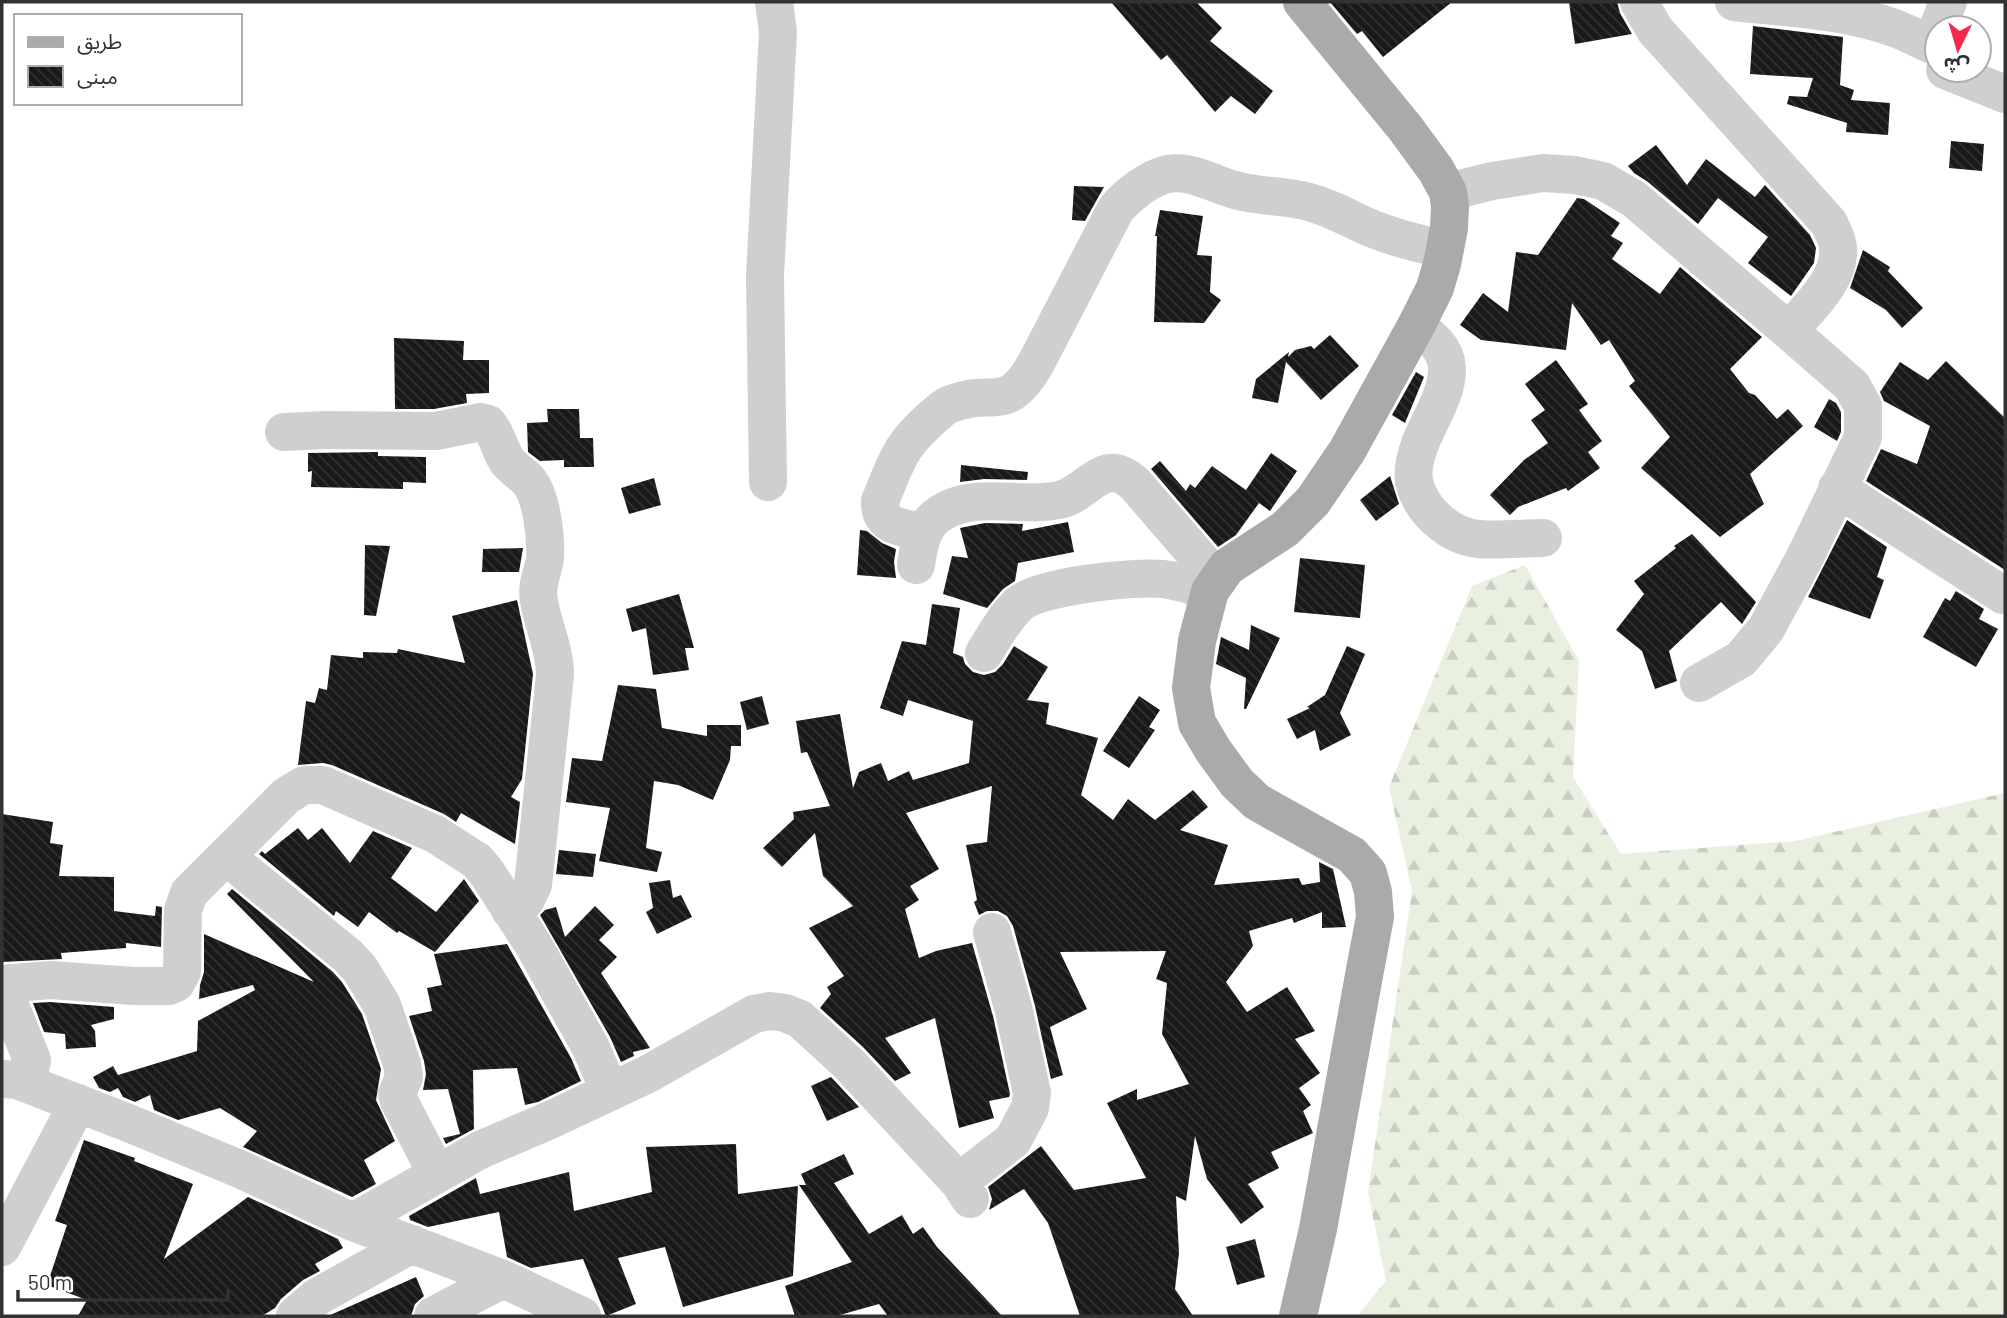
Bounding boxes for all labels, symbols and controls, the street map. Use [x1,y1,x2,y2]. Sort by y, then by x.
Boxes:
legend [14,14,242,105]
north arrow [1923,14,1993,84]
text: طريق [77,28,122,55]
text: ش [1943,54,1970,79]
text: مبنى [77,63,118,89]
scale bar [18,1258,228,1302]
text: 50 m [28,1269,72,1294]

